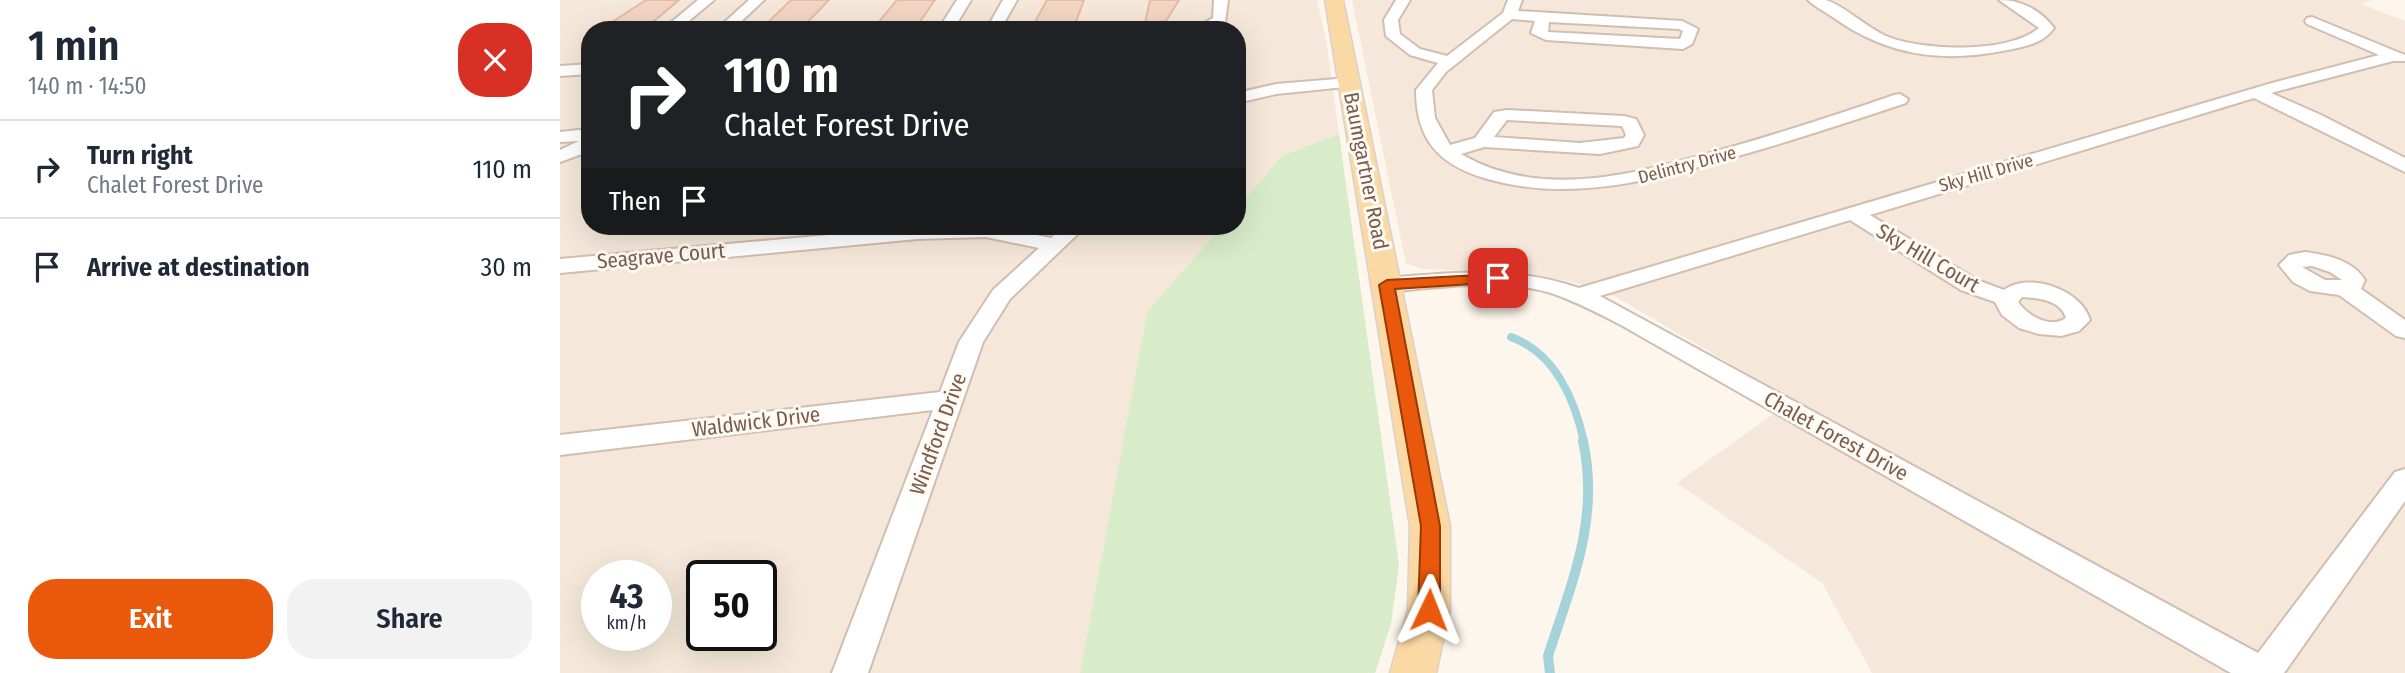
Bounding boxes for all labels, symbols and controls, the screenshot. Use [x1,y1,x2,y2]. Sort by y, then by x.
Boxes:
text: 1 min [28,21,119,71]
button: close [458,23,532,97]
text: 110 m [724,46,839,105]
icon: right [609,49,700,140]
text: 140 m · 14:50 [28,72,146,100]
street label: Baumgartner Road [1338,90,1394,252]
text: Chalet Forest Drive [724,106,969,144]
text: Turn right [87,140,193,171]
street label: Delintry Drive [1636,141,1739,189]
street label: Sky Hill Drive [1936,149,2036,197]
icon: right [28,150,66,188]
text: 110 m [472,154,532,185]
text: Chalet Forest Drive [87,171,263,199]
icon: arrive [675,182,713,220]
text: Then [609,186,661,217]
street label: Sky Hill Court [1872,218,1984,298]
street label: Seagrave Court [596,237,726,275]
icon: arrive [28,248,66,286]
pin [1468,248,1528,308]
text: Arrive at destination [87,252,310,283]
text: 30 m [481,252,532,283]
icon: arrive [1479,259,1517,297]
street label: Windford Drive [904,369,972,499]
street label: Chalet Forest Drive [1759,386,1913,486]
street label: Waldwick Drive [690,401,822,443]
speed limit sign: 50 [686,560,777,651]
position arrow [1392,573,1466,647]
text: 43 [609,575,644,617]
button: Exit [28,579,273,659]
button: Share [287,579,532,659]
text: km/h [606,612,647,634]

